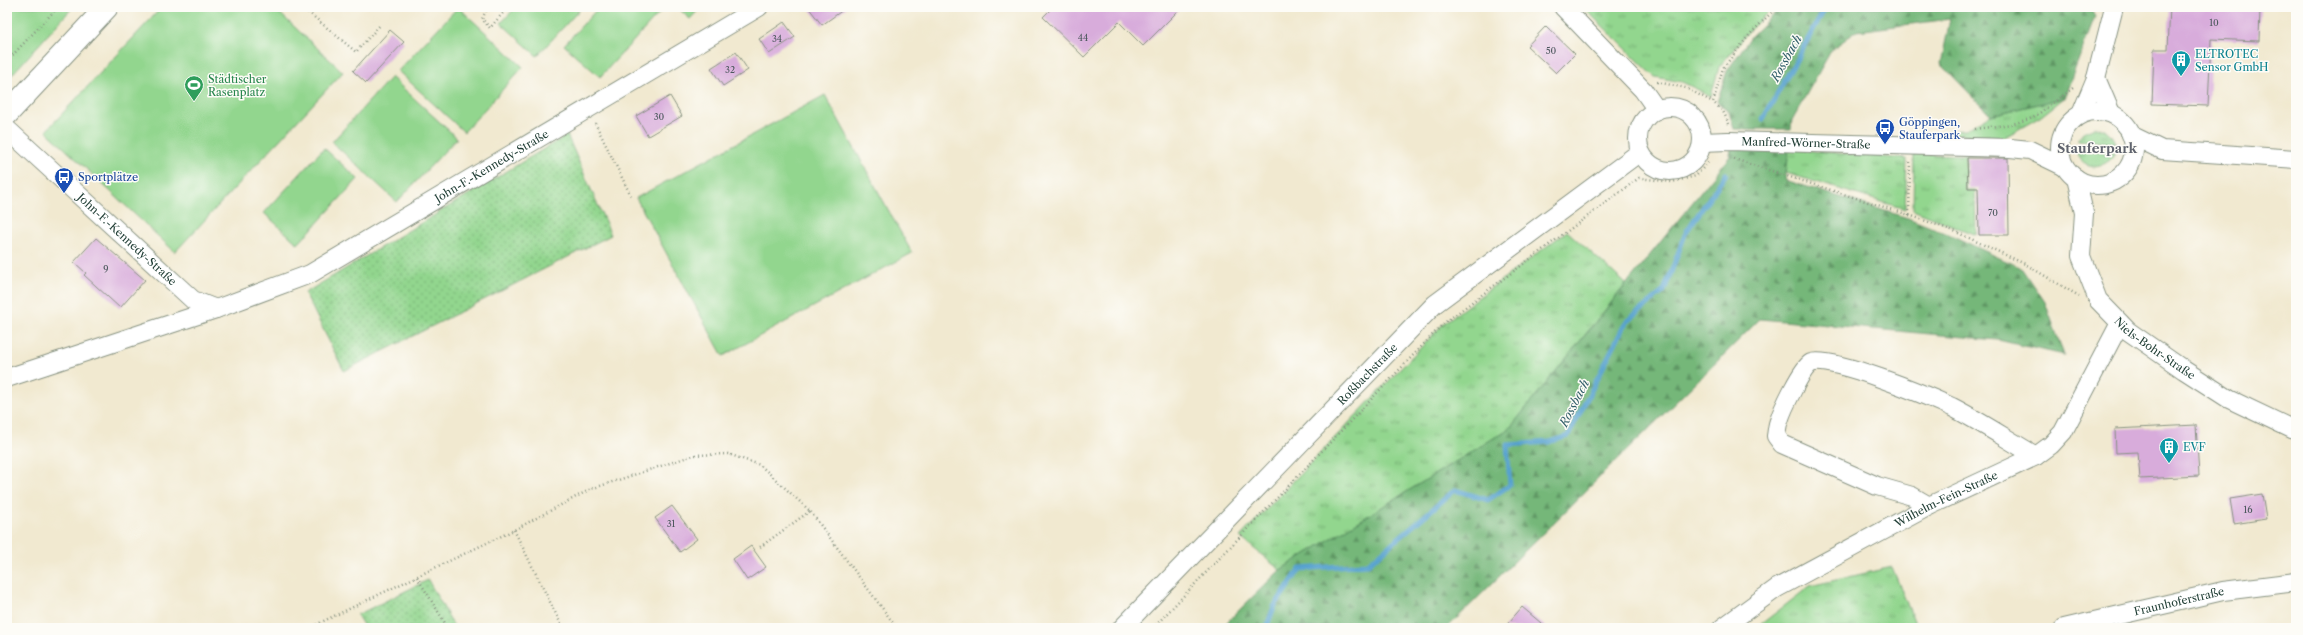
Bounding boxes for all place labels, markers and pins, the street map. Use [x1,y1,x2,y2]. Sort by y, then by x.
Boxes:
place label: ELTROTEC Sensor GmbH [2195,47,2268,74]
building icon: ELTROTEC Sensor GmbH [2170,49,2192,77]
place label: Städtischer Rasenplatz [208,72,267,99]
sports icon: Städtischer Rasenplatz [183,74,205,102]
place label: Göppingen, Stauferpark [1899,115,1961,142]
bus stop icon: Göppingen, Stauferpark [1874,117,1896,145]
bus stop icon: Sportplätze [53,166,75,194]
place label: Sportplätze [78,170,138,184]
building icon: EVF [2158,436,2180,464]
place label: EVF [2183,440,2206,454]

